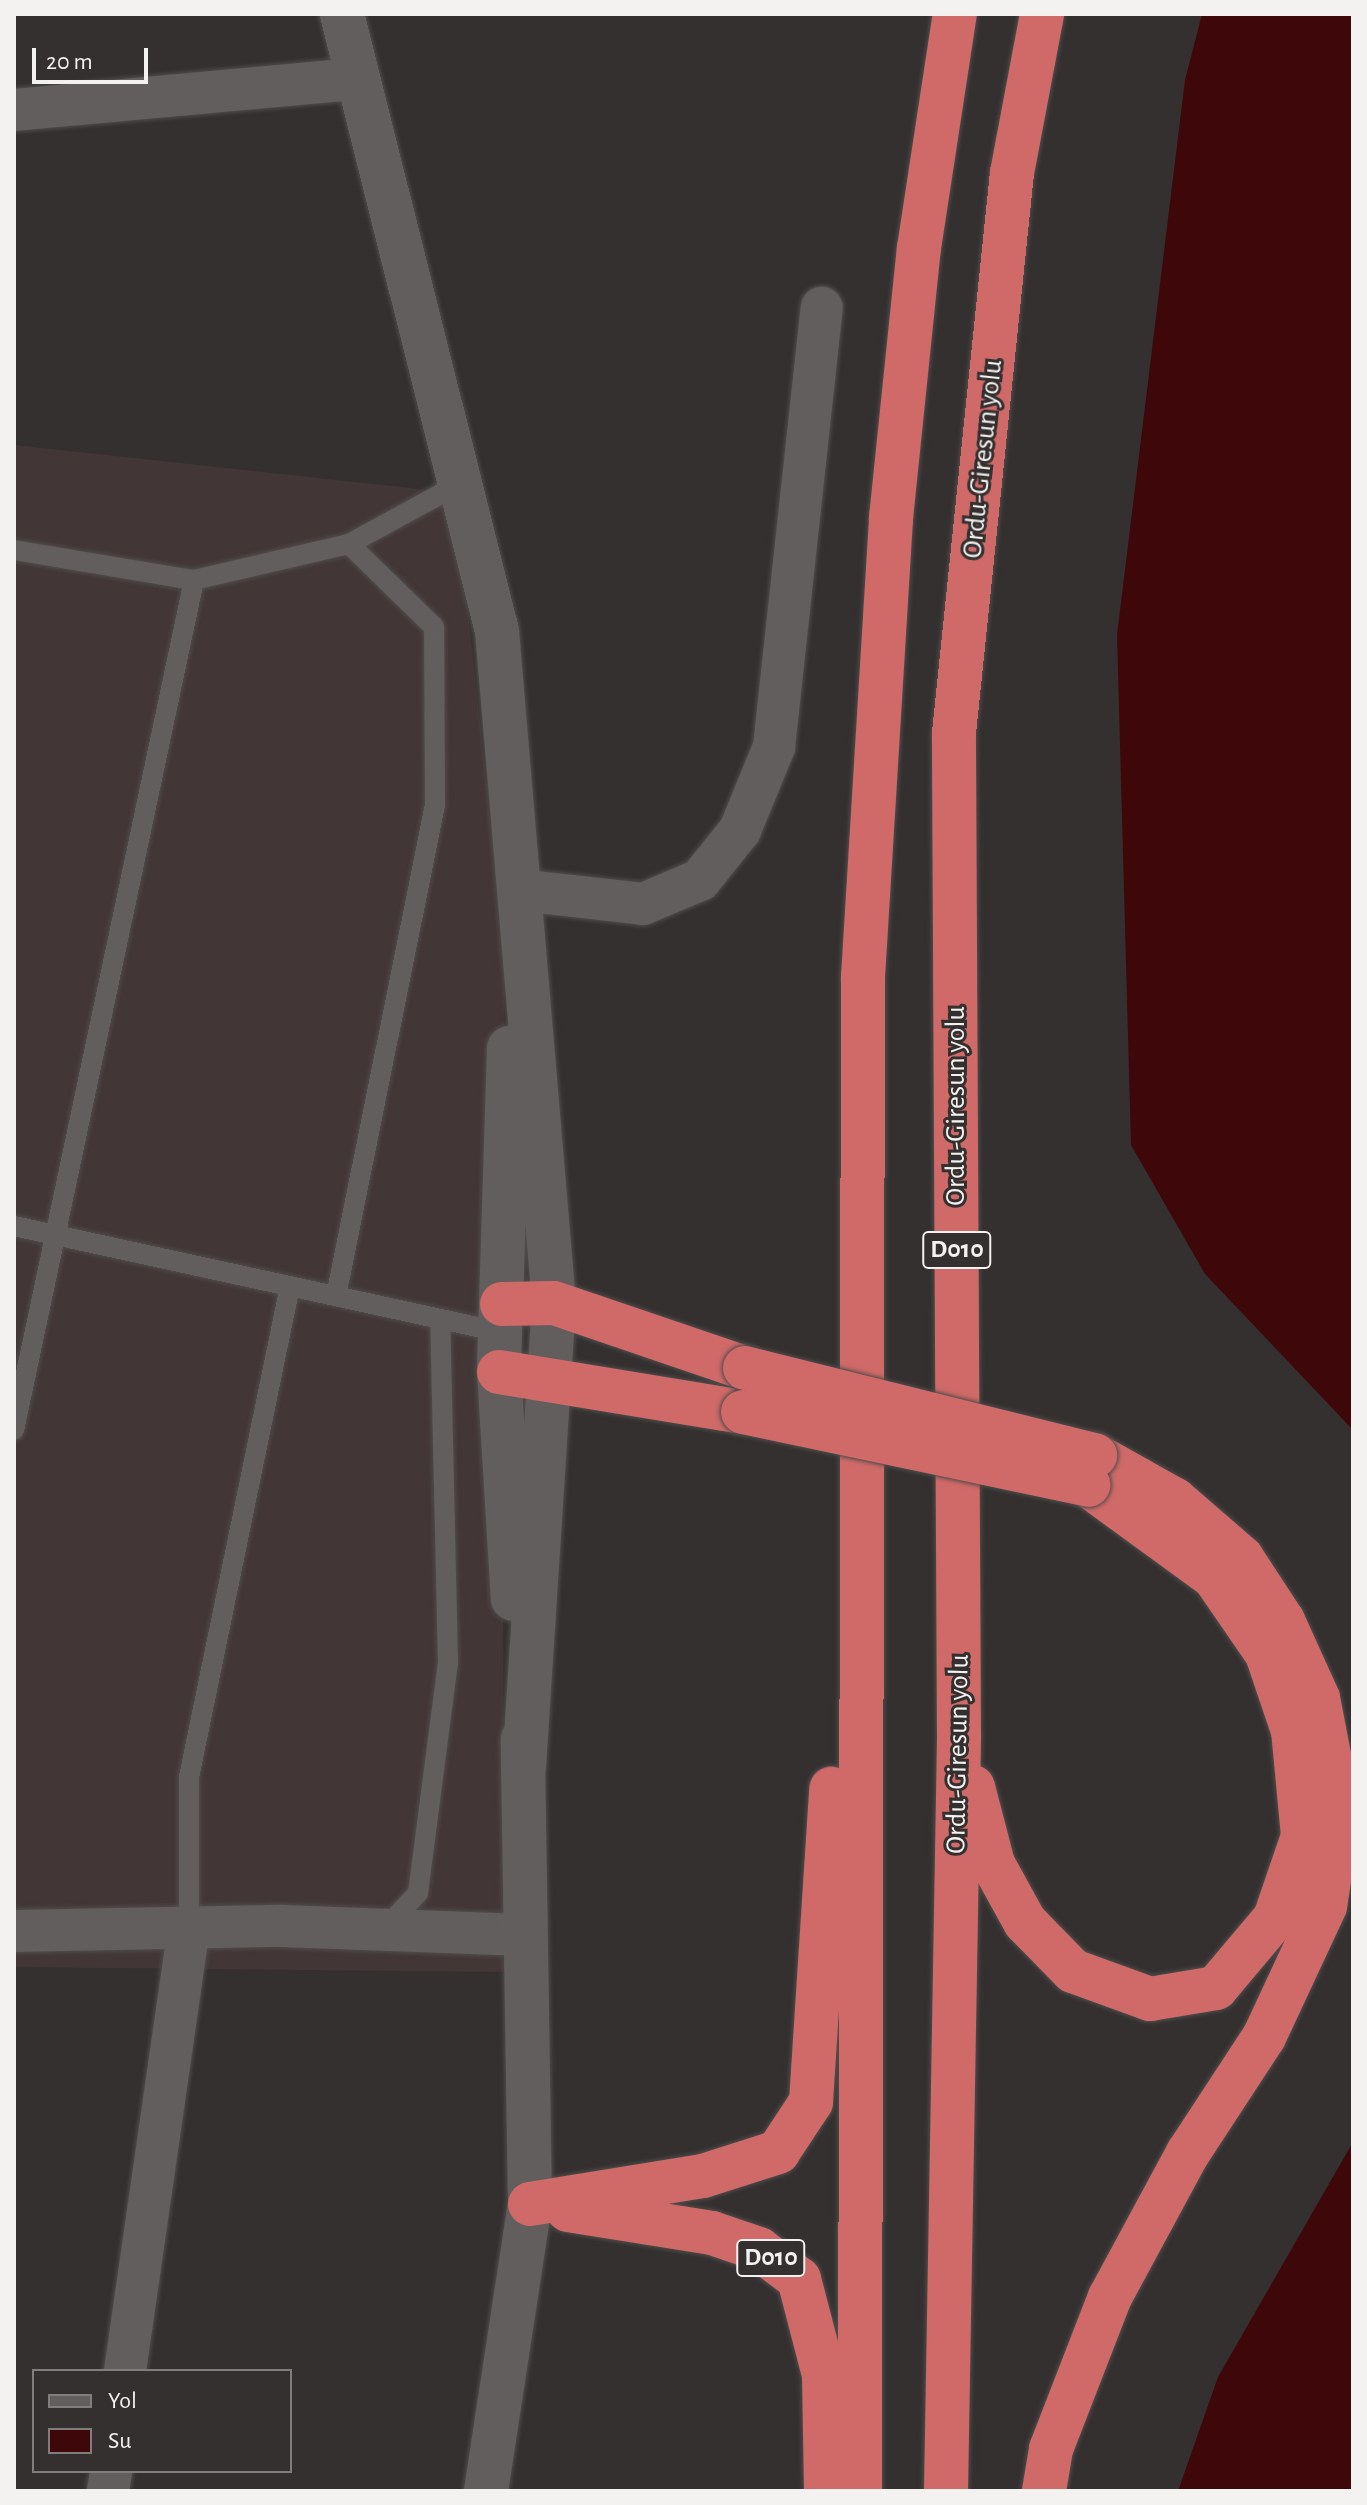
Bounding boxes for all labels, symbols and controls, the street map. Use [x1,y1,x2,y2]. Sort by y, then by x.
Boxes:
scale bar [36,32,152,82]
text: 20 m [46,50,93,74]
street label: Ordu-Giresun yolu [956,358,1010,560]
street label: Ordu-Giresun yolu [939,1006,973,1206]
road number: D010 [921,1228,993,1272]
street label: Ordu-Giresun yolu [939,1654,977,1854]
road number: D010 [735,2236,807,2280]
legend [32,2369,292,2473]
text: Yol [108,2389,137,2413]
text: Su [108,2429,132,2453]

